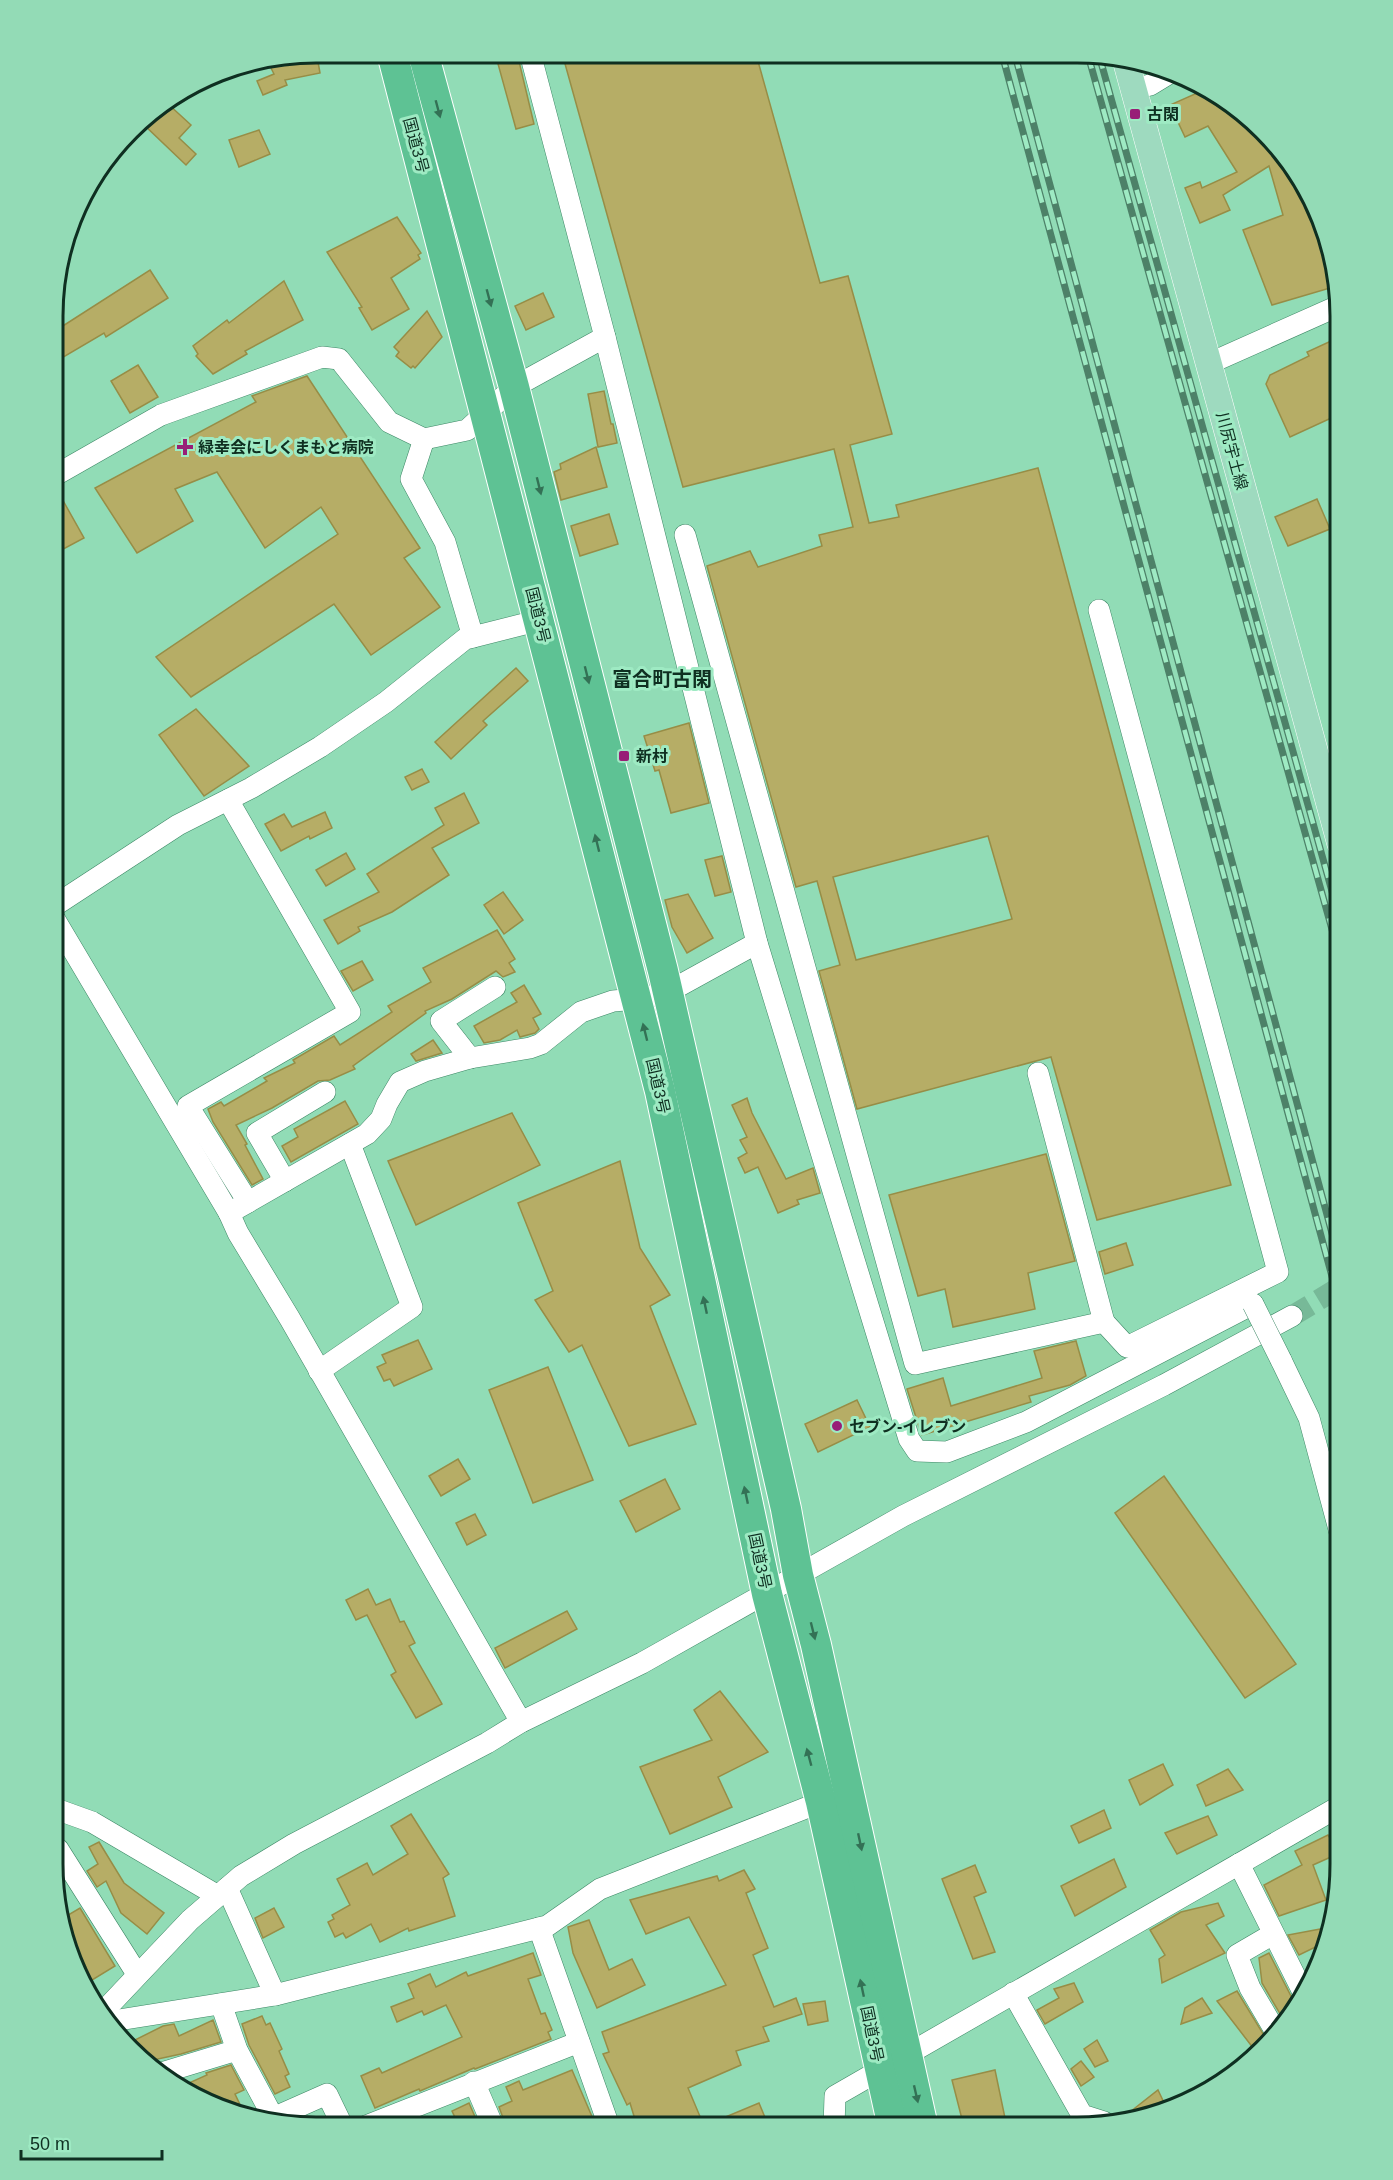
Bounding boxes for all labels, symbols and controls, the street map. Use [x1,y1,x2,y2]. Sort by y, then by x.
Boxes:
one-way arrow [434,100,444,118]
place label: 古閑 [1147,106,1179,123]
marker: 古閑 [1128,107,1142,121]
street label: 国道3号 [400,115,432,175]
one-way arrow [485,289,494,307]
street label: 川尻宇土線 [1213,410,1251,492]
marker: 緑幸会にしくまもと病院 [176,438,194,456]
place label: 緑幸会にしくまもと病院 [198,439,374,456]
one-way arrow [535,477,544,495]
street label: 国道3号 [523,585,553,645]
one-way arrow [582,666,592,684]
district label: 富合町古閑 [612,668,712,690]
place label: 新村 [636,747,668,765]
marker: 新村 [617,749,631,763]
one-way arrow [592,834,601,852]
one-way arrow [640,1023,650,1041]
street label: 国道3号 [643,1056,673,1116]
one-way arrow [700,1295,710,1314]
place label: セブン-イレブン [849,1418,966,1435]
marker: セブン-イレブン [830,1419,844,1433]
one-way arrow [741,1486,750,1505]
street label: 国道3号 [746,1531,774,1591]
one-way arrow [808,1622,818,1641]
one-way arrow [804,1748,814,1766]
one-way arrow [855,1833,865,1851]
one-way arrow [857,1978,866,1997]
street label: 国道3号 [858,2004,886,2064]
one-way arrow [911,2085,921,2103]
scale bar [21,2123,162,2161]
text: 50 m [30,2134,70,2154]

